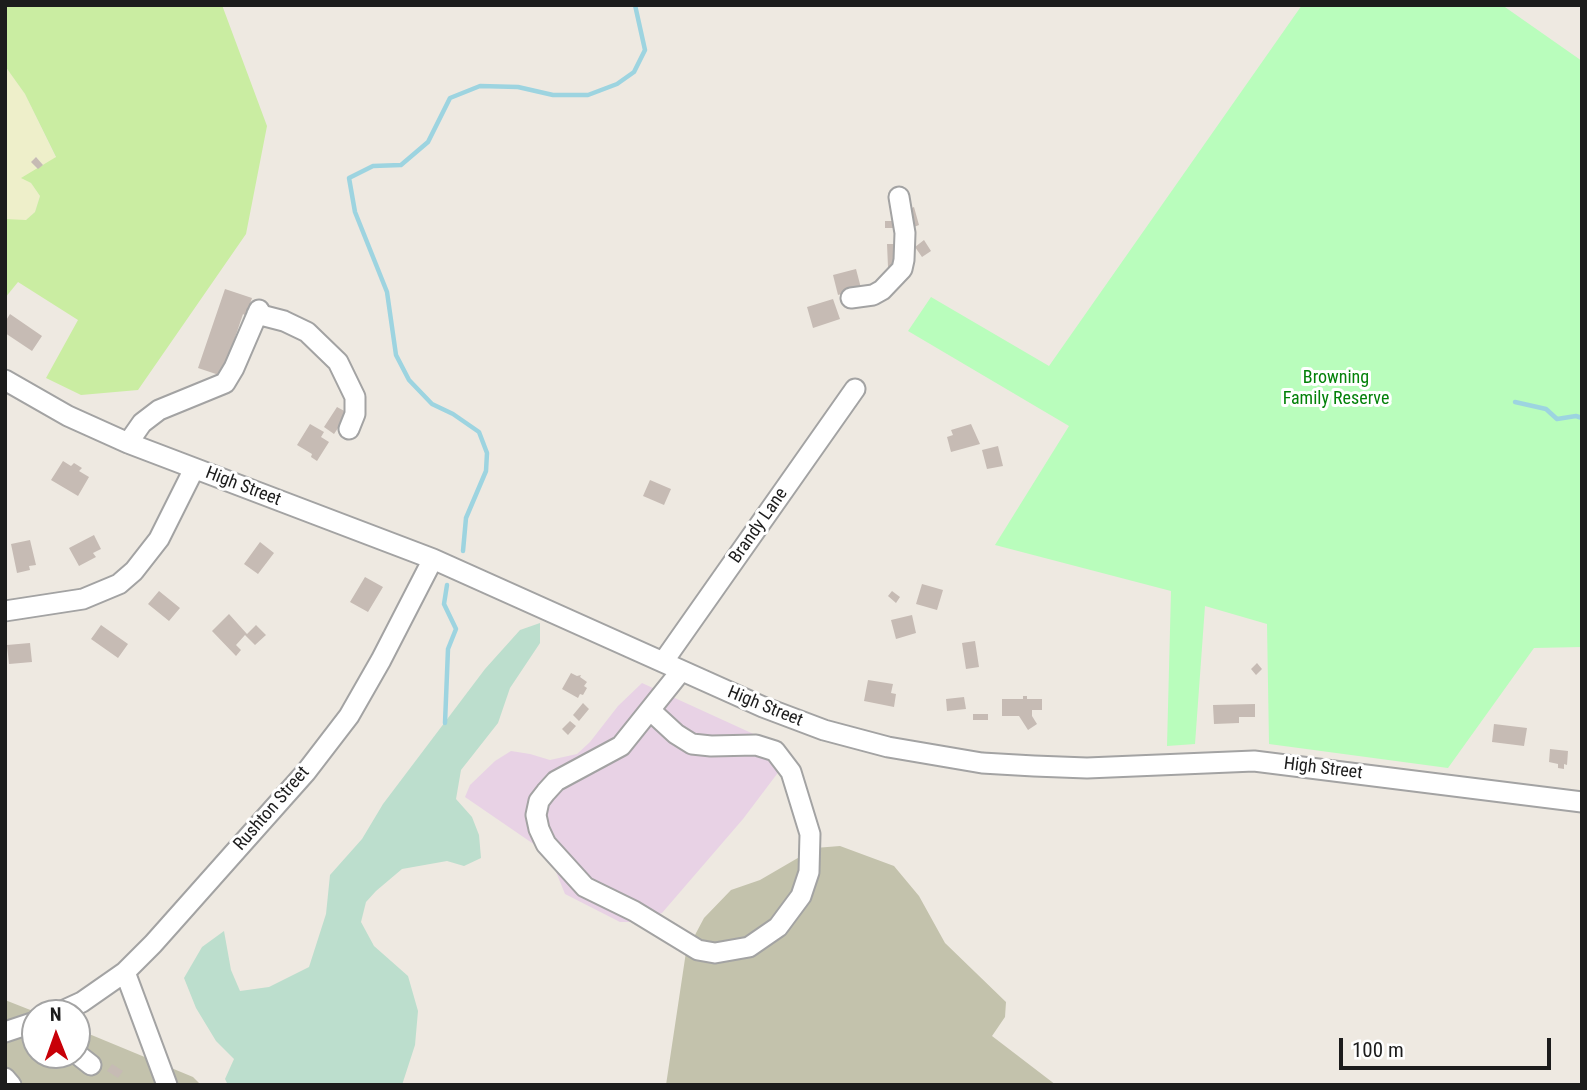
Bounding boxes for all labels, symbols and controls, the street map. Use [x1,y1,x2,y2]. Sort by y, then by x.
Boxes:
park label: Browning Family Reserve [1283,367,1389,410]
street label: High Street [202,463,284,511]
street label: Brandy Lane [725,484,793,568]
street label: High Street [724,682,806,732]
street label: High Street [1282,753,1364,785]
street label: Rushton Street [230,763,314,855]
north arrow [21,999,91,1069]
text: N [50,1003,62,1026]
scale bar [1342,1024,1554,1068]
text: 100 m [1352,1038,1404,1062]

